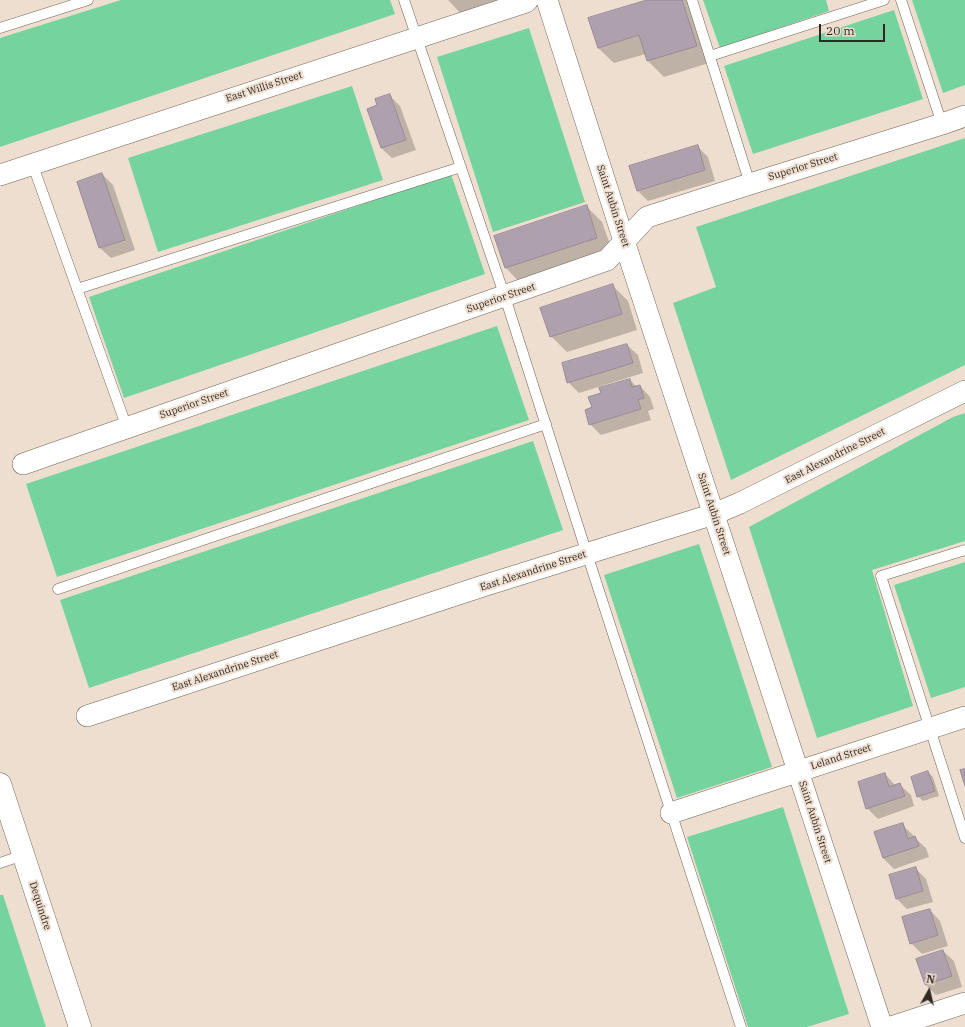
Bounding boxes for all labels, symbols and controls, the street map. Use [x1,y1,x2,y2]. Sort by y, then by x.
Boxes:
scale bar [821,16,887,42]
text: 20 m [826,23,855,38]
street label: East Willis Street [224,69,304,105]
street label: Superior Street [767,151,839,183]
street label: Saint Aubin Street [594,163,632,249]
street label: Superior Street [465,281,537,315]
street label: Superior Street [158,387,230,421]
street label: East Alexandrine Street [783,425,887,487]
street label: Saint Aubin Street [695,471,733,557]
street label: East Alexandrine Street [478,548,588,594]
street label: East Alexandrine Street [170,648,280,694]
street label: Leland Street [809,742,873,772]
street label: Saint Aubin Street [796,779,834,865]
street label: Dequindre [27,880,53,932]
north arrow [909,971,949,1011]
text: N [925,972,936,987]

